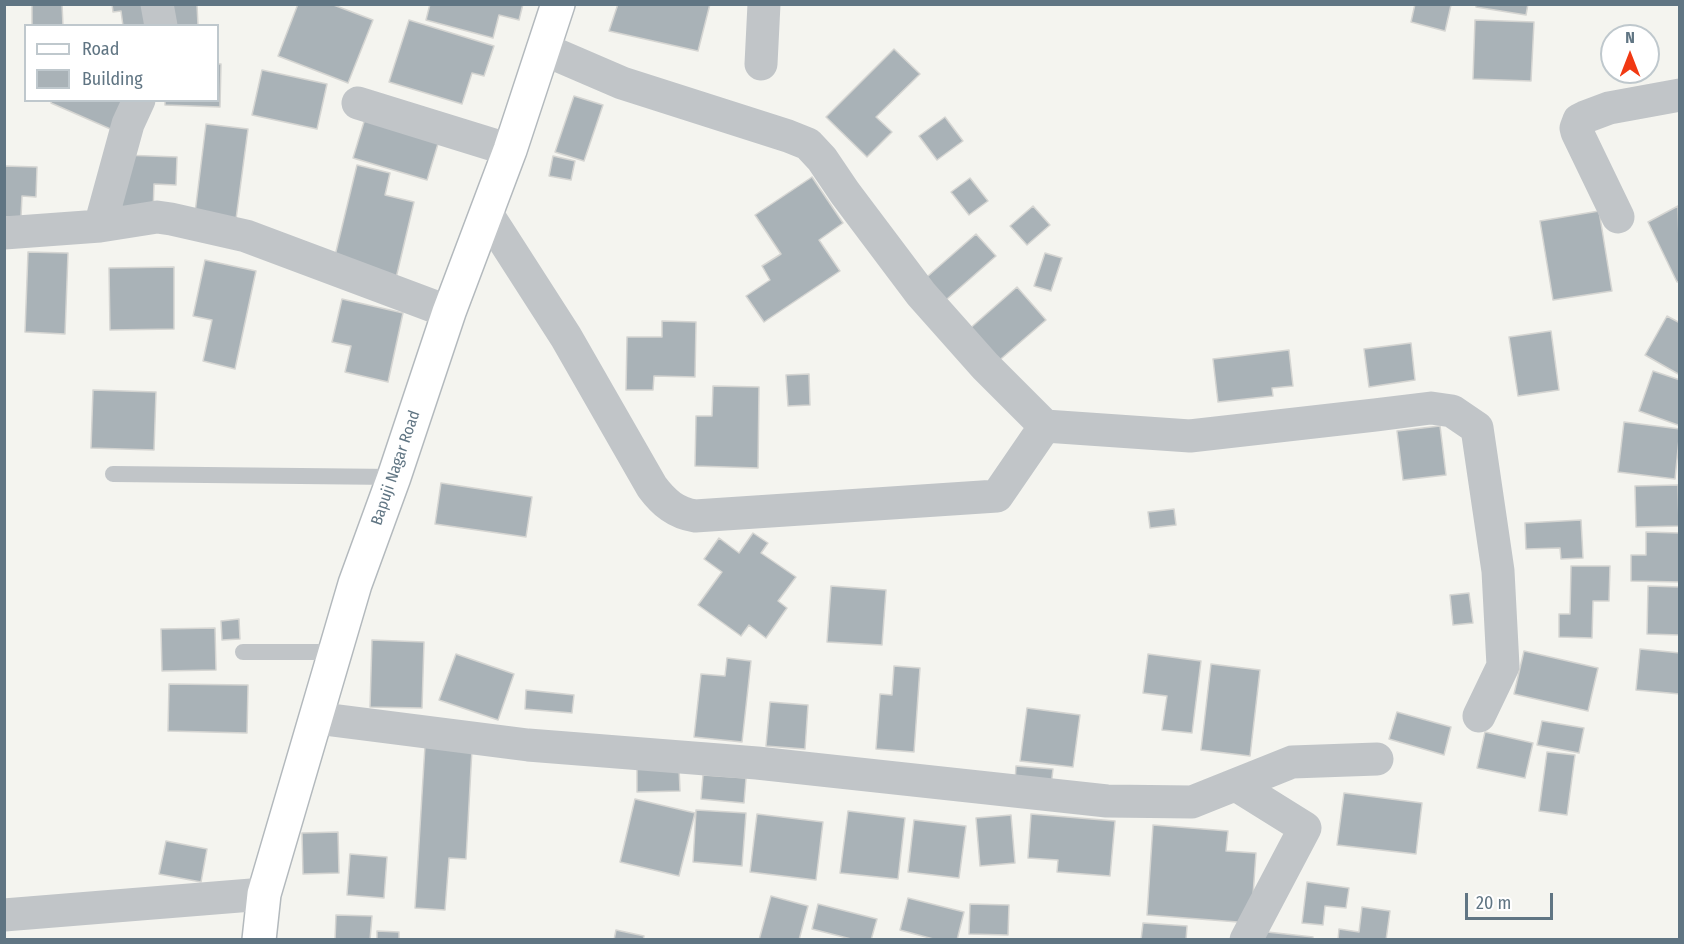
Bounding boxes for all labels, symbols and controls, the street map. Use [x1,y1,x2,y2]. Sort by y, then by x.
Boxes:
legend [24,24,219,102]
north arrow [1600,24,1660,84]
text: N [1625,28,1635,47]
text: Road [82,38,119,60]
text: Building [82,68,143,90]
street label: Bapuji Nagar Road [367,408,425,528]
scale bar [1468,881,1556,919]
text: 20 m [1476,892,1511,914]

